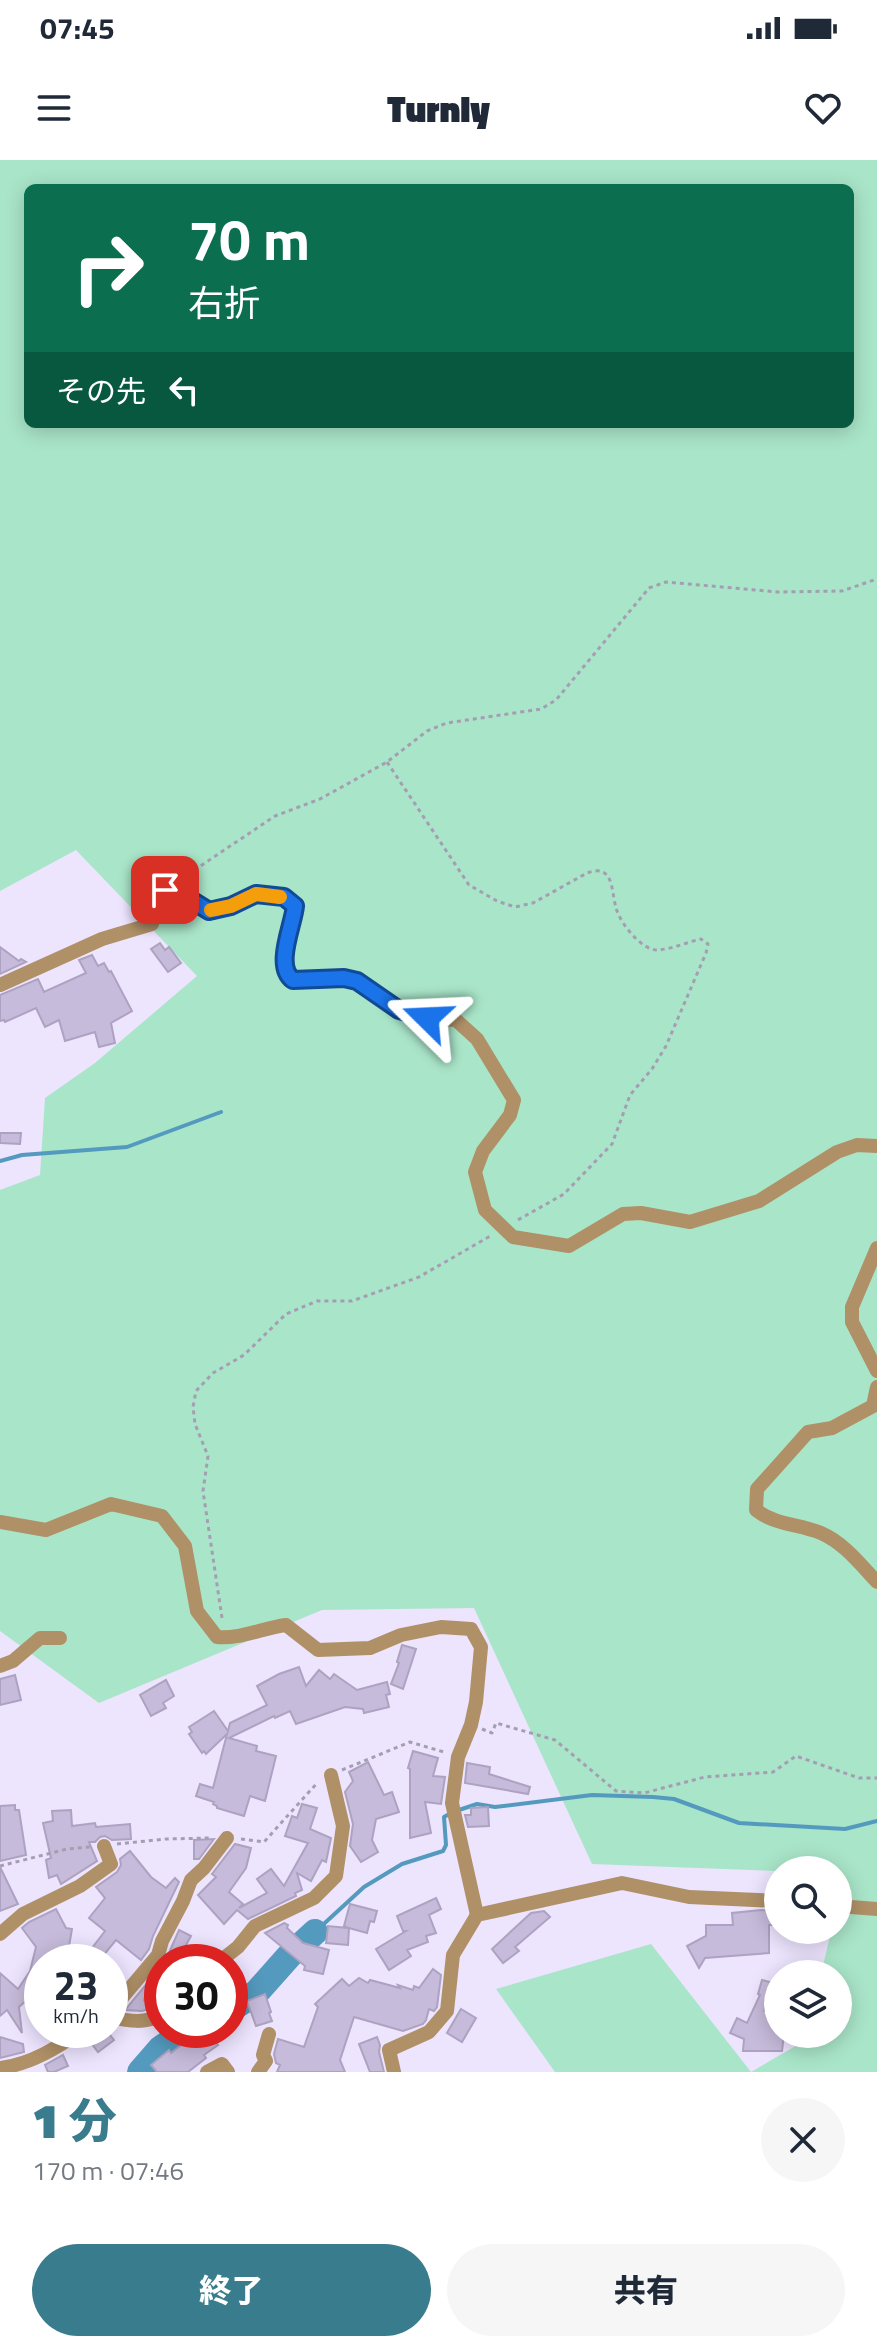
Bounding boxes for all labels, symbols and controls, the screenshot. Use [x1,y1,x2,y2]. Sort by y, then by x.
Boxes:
text: 07:45 [40,5,115,51]
text: Turnly [387,81,490,136]
icon: menu [32,86,76,130]
icon: heart [801,86,845,130]
text: 70 m [188,197,310,282]
icon: right [56,216,160,320]
text: 右折 [188,275,260,330]
text: その先 [56,368,146,414]
icon: left [162,368,206,412]
pin [131,856,199,924]
icon: arrive [143,868,187,912]
position arrow [385,976,469,1060]
map controls [764,1856,852,2048]
button: search [764,1856,852,1944]
speed limit sign: 30 [144,1944,248,2048]
text: 23 [54,1955,98,2016]
button: layers [764,1960,852,2048]
text: km/h [53,2000,99,2031]
text: 1 分 [32,2084,117,2157]
button: close [761,2098,845,2182]
text: 170 m · 07:46 [32,2151,184,2190]
button: 終了 [32,2244,431,2336]
button: 共有 [447,2244,845,2336]

